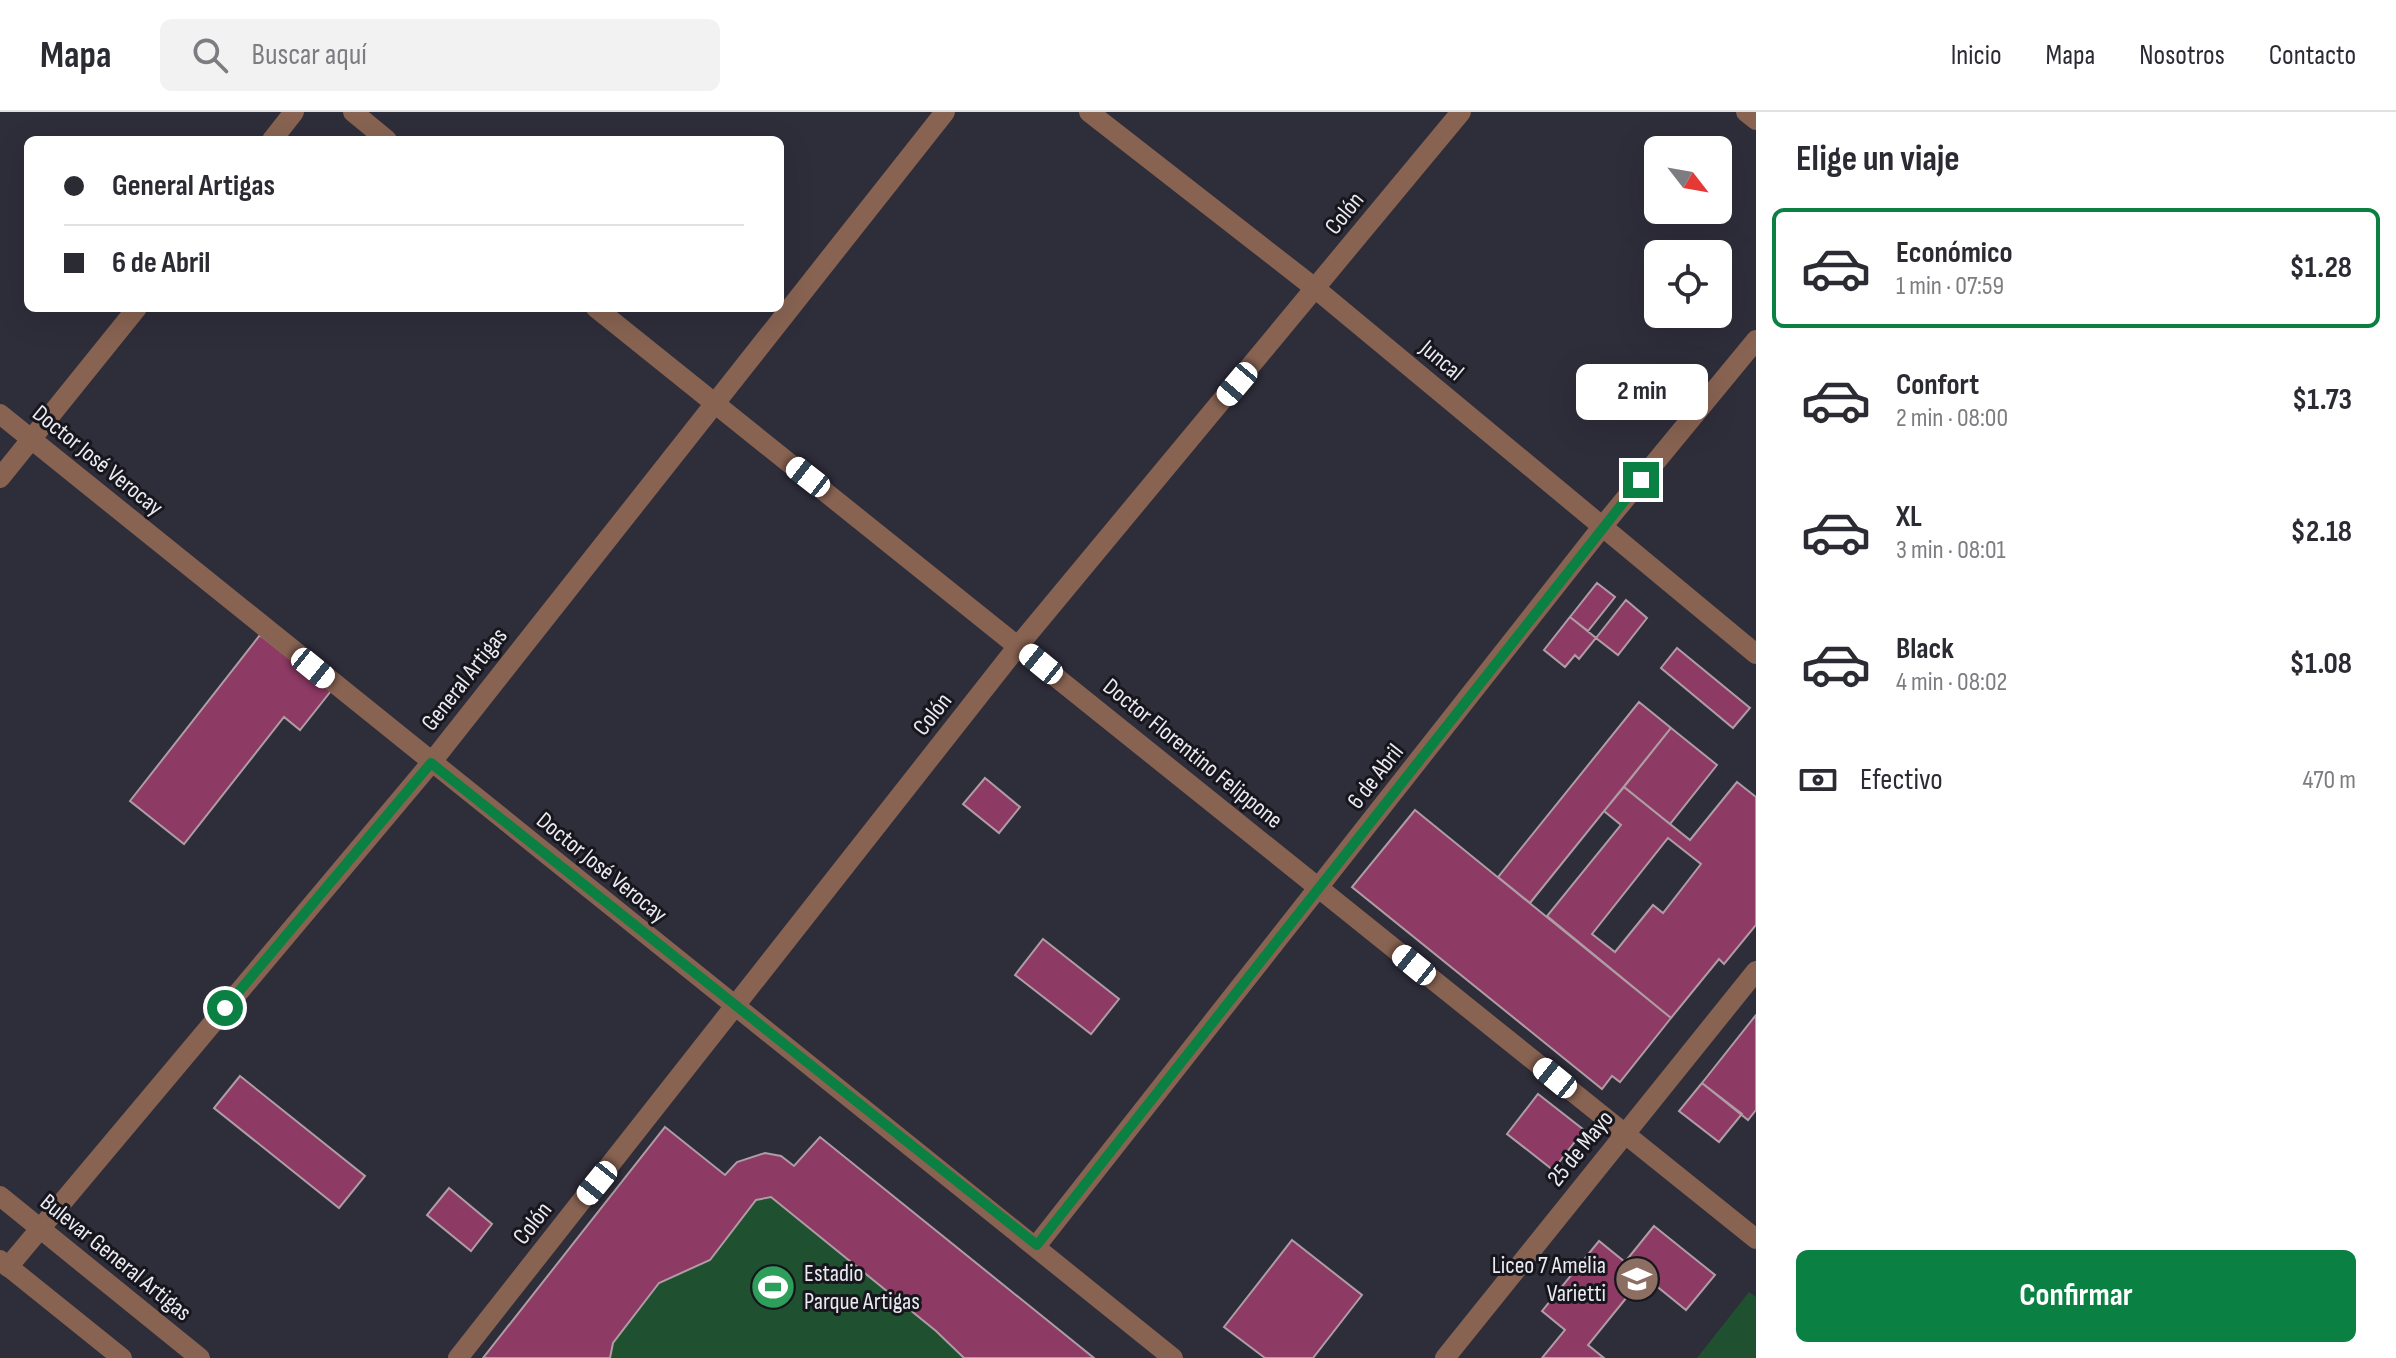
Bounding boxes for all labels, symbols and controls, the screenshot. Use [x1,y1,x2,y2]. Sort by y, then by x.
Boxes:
search box [160,19,720,91]
text: Mapa [40,33,112,78]
icon: search [188,33,232,77]
text: Buscar aquí [252,37,367,73]
text: Inicio [1951,39,2002,72]
text: Mapa [2046,39,2095,72]
text: Nosotros [2139,39,2225,72]
text: Contacto [2269,39,2356,72]
north arrow [1644,136,1732,224]
map controls [1644,136,1732,328]
text: Elige un viaje [1796,138,1960,181]
text: General Artigas [112,168,275,204]
street label: Colón [1319,186,1370,240]
icon: car [1800,232,1872,304]
text: Económico [1896,235,2013,271]
button: locate [1644,240,1732,328]
text: 6 de Abril [112,245,210,281]
text: $1.28 [2289,250,2352,286]
text: 1 min · 07:59 [1896,271,2004,302]
street label: Juncal [1413,333,1469,387]
car [1212,358,1262,410]
callout: 2 min [1575,364,1707,420]
icon: car [1800,364,1872,436]
text: Confort [1896,367,1979,403]
text: 2 min [1617,376,1667,407]
text: $1.73 [2292,382,2352,418]
street label: Doctor José Verocay [26,399,169,522]
text: 2 min · 08:00 [1896,403,2008,434]
car [782,453,834,501]
route end [1623,462,1659,498]
icon: car [1800,496,1872,568]
text: XL [1896,499,1922,535]
text: $2.18 [2291,514,2352,550]
text: 3 min · 08:01 [1896,535,2006,566]
street label: General Artigas [415,622,514,736]
icon: car [1800,628,1872,700]
text: Black [1896,631,1954,667]
car [1015,640,1067,688]
car [287,644,339,692]
text: $1.08 [2290,646,2352,682]
text: 4 min · 08:02 [1896,667,2007,698]
street label: Doctor Florentino Felippone [1097,672,1288,835]
street label: Colón [907,687,958,741]
street label: 6 de Abril [1341,738,1410,814]
icon: cash [1796,758,1840,802]
text: Efectivo [1860,762,1943,798]
text: 470 m [2303,765,2356,796]
street label: Doctor José Verocay [530,806,673,929]
car [1388,941,1440,989]
route start [207,990,243,1026]
car [1529,1054,1581,1102]
street label: 25 de Mayo [1541,1105,1620,1192]
car [573,1157,621,1209]
street label: Bulevar General Artigas [34,1188,197,1327]
street label: Colón [507,1196,558,1250]
button: Confirmar [1796,1250,2356,1342]
place label: Liceo 7 Amelia Varietti [1492,1251,1606,1308]
school or university icon: Liceo 7 Amelia Varietti [1613,1255,1661,1303]
place label: Estadio Parque Artigas [804,1259,920,1316]
sports icon: Estadio Parque Artigas [749,1263,797,1311]

